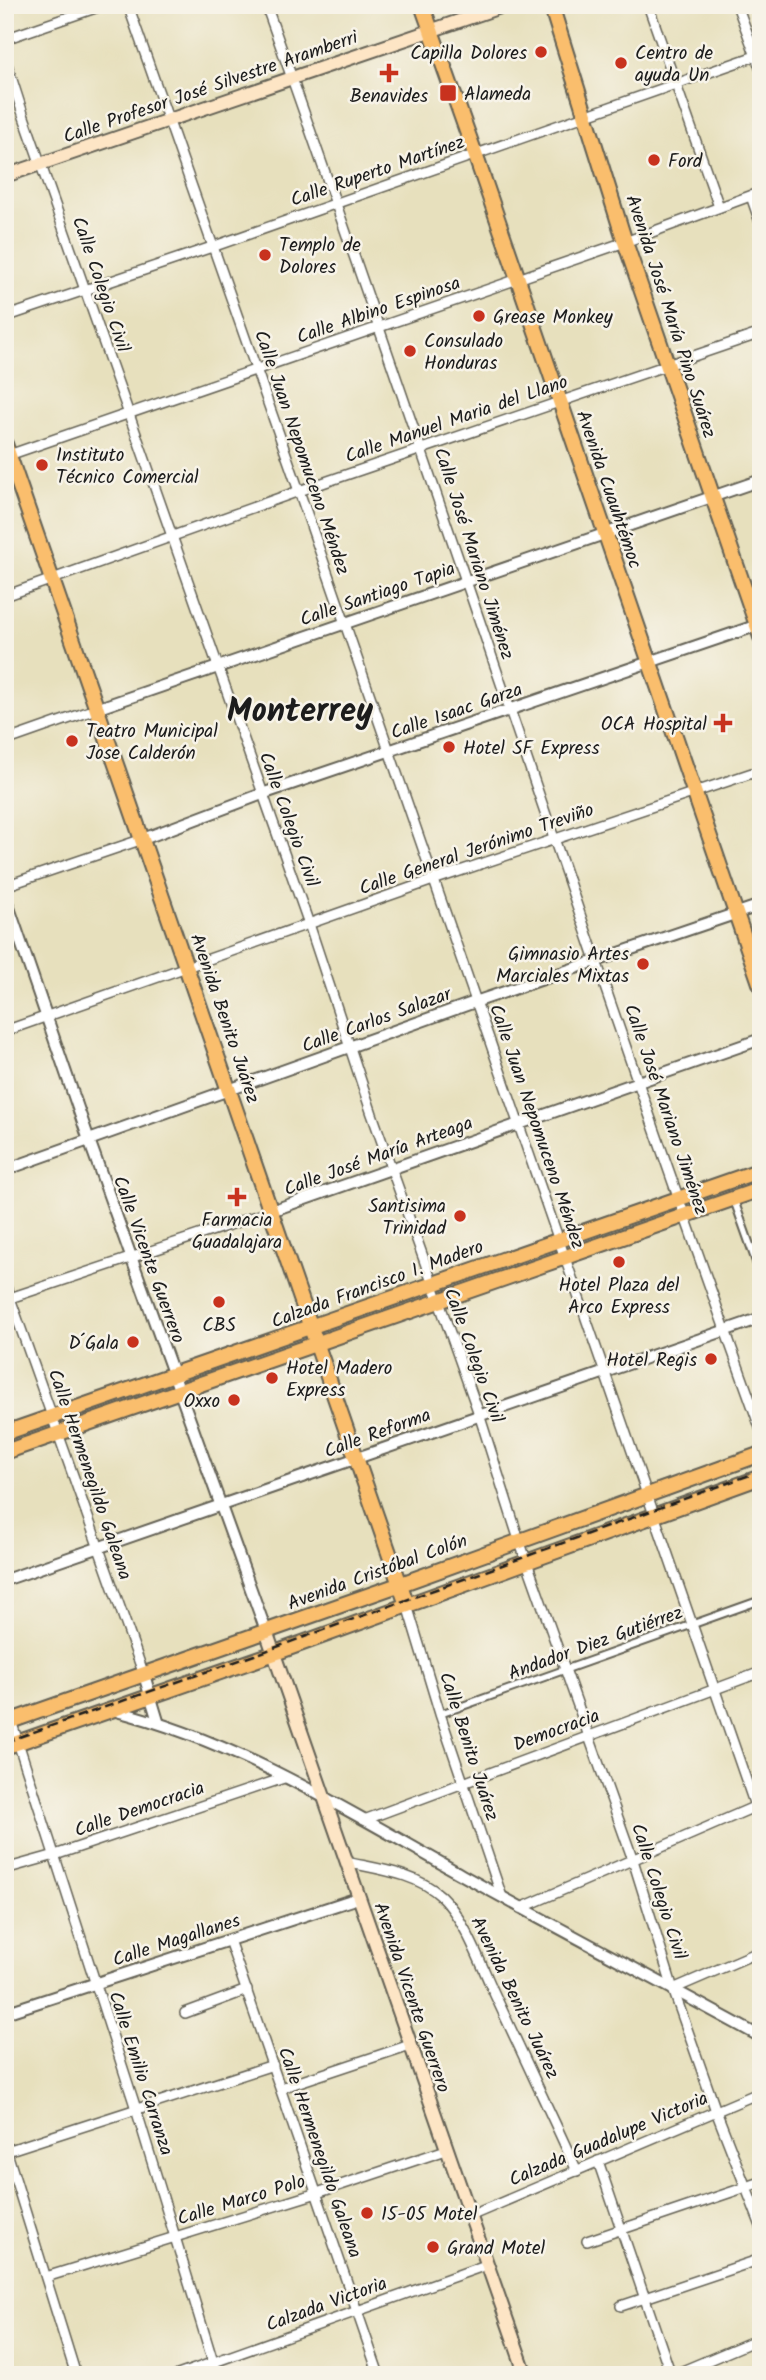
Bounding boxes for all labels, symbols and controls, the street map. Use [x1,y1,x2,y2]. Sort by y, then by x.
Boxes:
street label: Calle Profesor José Silvestre Aramberri [59,23,364,153]
place label: Capilla Dolores [410,39,527,69]
place label: Centro de ayuda Un [635,39,713,91]
marker: Capilla Dolores [533,44,549,60]
marker: Centro de ayuda Un [613,55,629,71]
marker: Benavides [381,65,397,81]
place label: Alameda [464,80,531,110]
place label: Benavides [350,82,428,112]
marker: Alameda [438,83,458,103]
street label: Calle Ruperto Martínez [286,128,469,216]
place label: Ford [668,147,703,177]
marker: Ford [646,152,662,168]
street label: Avenida José María Pino Suárez [617,191,724,442]
street label: Calle Colegio Civil [63,213,137,357]
place label: Templo de Dolores [279,231,361,283]
marker: Templo de Dolores [257,247,273,263]
street label: Calle Albino Espinosa [293,269,465,353]
place label: Grease Monkey [493,303,614,333]
marker: Grease Monkey [471,308,487,324]
street label: Calle Juan Nepomuceno Méndez [245,326,357,579]
place label: Consulado Honduras [424,327,503,379]
marker: Consulado Honduras [402,343,418,359]
street label: Calle Manuel Maria del Llano [341,368,572,472]
street label: Avenida Cuauhtémoc [567,407,649,573]
place label: Instituto Técnico Comercial [56,441,199,493]
street label: Calle José Mariano Jiménez [425,444,522,663]
marker: Instituto Técnico Comercial [34,457,50,473]
street label: Calle Santiago Tapia [296,554,459,636]
street label: Calle Isaac Garza [387,675,527,748]
district label: Monterrey [227,686,373,739]
place label: OCA Hospital [601,710,707,740]
marker: OCA Hospital [713,713,733,733]
place label: Teatro Municipal Jose Calderón [86,717,218,769]
marker: Teatro Municipal Jose Calderón [64,733,80,749]
place label: Hotel SF Express [463,734,600,764]
marker: Hotel SF Express [441,739,457,755]
street label: Calle Colegio Civil [250,748,327,892]
street label: Calle General Jerónimo Treviño [355,796,598,904]
street label: Avenida Benito Juárez [181,930,267,1108]
place label: Gimnasio Artes Marciales Mixtas [496,940,629,992]
marker: Gimnasio Artes Marciales Mixtas [635,956,651,972]
street label: Calle Carlos Salazar [298,979,457,1062]
street label: Calle Juan Nepomuceno Méndez [480,1000,592,1253]
street label: Calle José Mariano Jiménez [615,1000,715,1219]
street label: Calle José María Arteaga [280,1109,477,1205]
street label: Calle Vicente Guerrero [104,1172,192,1348]
marker: Farmacia Guadalajara [229,1189,245,1205]
place label: Santisima Trinidad [368,1192,447,1244]
place label: Farmacia Guadalajara [192,1206,282,1258]
marker: Santisima Trinidad [452,1208,468,1224]
street label: Calzada Francisco I. Madero [267,1232,488,1337]
marker: Hotel Plaza del Arco Express [611,1254,627,1270]
place label: Hotel Plaza del Arco Express [559,1271,680,1323]
street label: Calle Colegio Civil [435,1284,512,1428]
marker: CBS [211,1294,227,1310]
place label: CBS [202,1311,236,1341]
place label: D´Gala [68,1329,119,1359]
marker: D´Gala [125,1334,141,1350]
place label: Hotel Regis [606,1346,697,1376]
marker: Hotel Regis [703,1351,719,1367]
place label: Hotel Madero Express [286,1354,392,1406]
street label: Calle Hermenegildo Galeana [39,1365,139,1584]
marker: Hotel Madero Express [264,1370,280,1386]
place label: Oxxo [184,1387,220,1417]
marker: Oxxo [226,1392,242,1408]
street label: Calle Reforma [320,1401,435,1467]
street label: Avenida Cristóbal Colón [284,1526,472,1619]
street label: Andador Diez Gutiérrez [504,1598,687,1689]
street label: Calle Benito Juárez [430,1668,506,1825]
street label: Democracia [509,1701,604,1760]
street label: Calle Democracia [71,1774,209,1846]
street label: Calle Colegio Civil [622,1820,694,1964]
street label: Avenida Vicente Guerrero [364,1899,458,2097]
street label: Calle Magallanes [109,1906,244,1976]
street label: Avenida Benito Juárez [462,1911,567,2084]
street label: Calle Emilio Carranza [99,1988,181,2160]
street label: Calle Hermenegildo Galeana [269,2043,369,2262]
street label: Calzada Guadalupe Victoria [504,2084,713,2195]
street label: Calle Marco Polo [174,2167,309,2235]
place label: 15-05 Motel [381,2200,478,2230]
marker: 15-05 Motel [359,2205,375,2221]
place label: Grand Motel [447,2234,546,2264]
marker: Grand Motel [425,2239,441,2255]
street label: Calzada Victoria [262,2269,391,2341]

